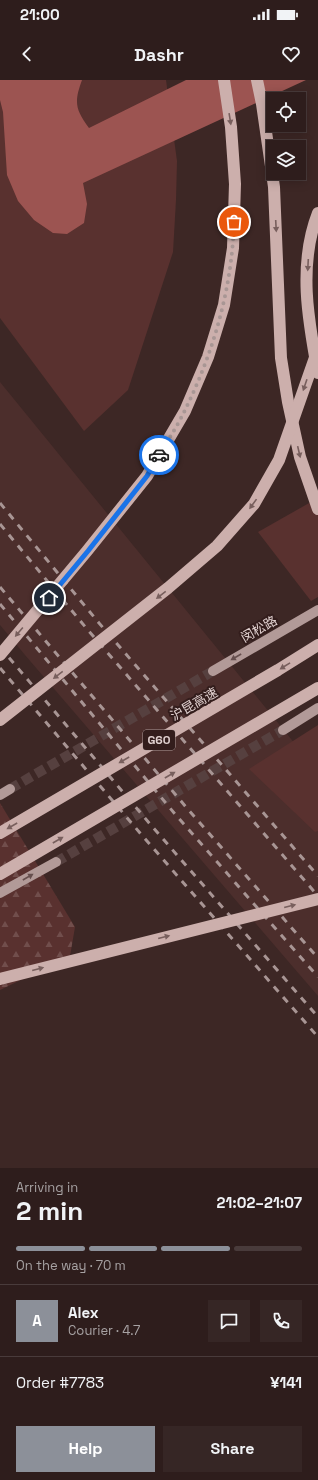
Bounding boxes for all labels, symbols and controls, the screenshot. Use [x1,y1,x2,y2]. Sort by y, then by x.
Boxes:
text: 21:00 [20,5,60,24]
icon: back [16,43,38,65]
text: Dashr [134,43,184,66]
icon: heart [280,43,302,65]
map controls [266,92,306,180]
button: locate [266,92,306,132]
one-way arrow [227,112,233,125]
button: layers [266,140,306,180]
pin [217,205,251,239]
icon: bag [223,211,245,233]
one-way arrow [272,220,279,232]
one-way arrow [304,259,311,271]
one-way arrow [302,380,308,392]
courier [139,435,179,475]
icon: car [148,444,170,466]
one-way arrow [296,446,302,458]
one-way arrow [249,498,257,509]
pin [32,581,66,615]
icon: home [38,587,60,609]
one-way arrow [155,590,166,599]
street label: 闵松路 [238,612,280,646]
one-way arrow [15,627,24,638]
one-way arrow [230,654,242,661]
one-way arrow [279,663,291,670]
one-way arrow [53,670,64,679]
street label: 沪昆高速 [167,684,221,724]
road number: G60 [143,730,175,750]
one-way arrow [118,757,130,764]
one-way arrow [164,771,176,778]
one-way arrow [6,822,18,829]
one-way arrow [52,837,64,844]
one-way arrow [22,874,34,881]
one-way arrow [284,902,296,908]
one-way arrow [158,934,170,940]
one-way arrow [31,966,44,972]
text: Arriving in [16,1179,78,1196]
text: 21:02–21:07 [217,1193,302,1212]
text: 2 min [16,1194,83,1228]
text: On the way · 70 m [16,1257,126,1274]
button: chat [208,1300,250,1342]
button: phone [260,1300,302,1342]
text: Alex [68,1303,99,1322]
text: A [32,1311,42,1330]
text: Courier · 4.7 [68,1322,140,1339]
text: Order #7783 [16,1373,104,1392]
text: ¥141 [270,1373,302,1392]
button: Help [16,1426,155,1472]
button: Share [163,1426,302,1472]

